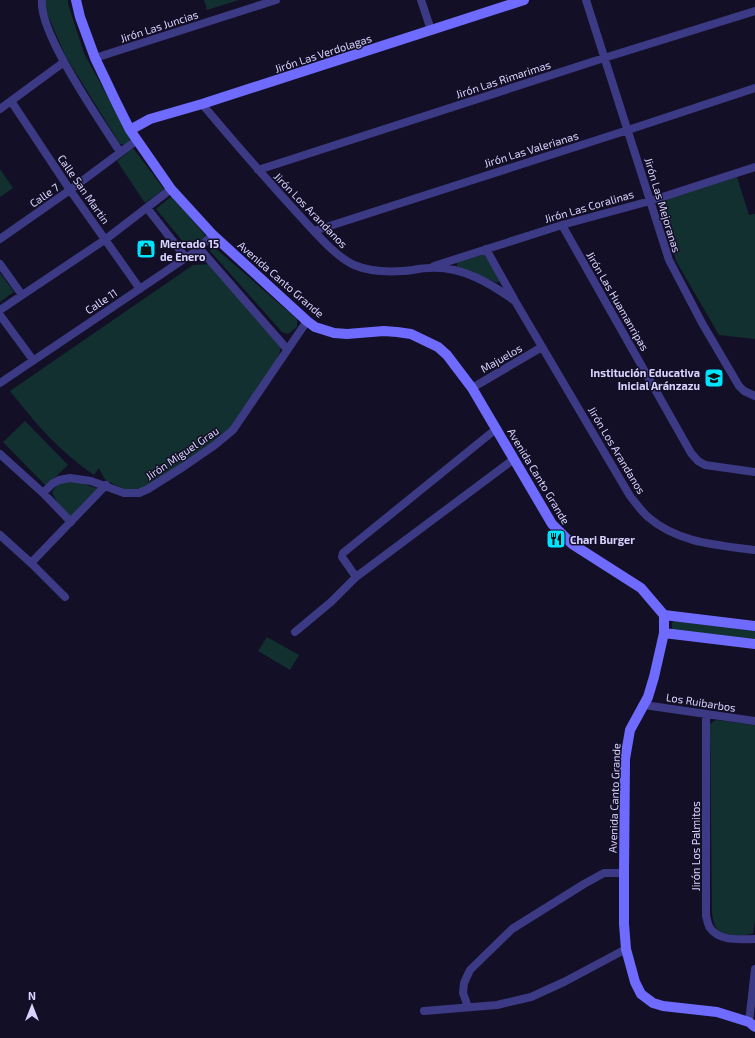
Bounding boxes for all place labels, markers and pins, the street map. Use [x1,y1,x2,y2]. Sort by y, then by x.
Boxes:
place label: Mercado 15 de Enero [160,237,219,263]
shop icon: Mercado 15 de Enero [135,238,157,260]
place label: Institución Educativa Inicial Aránzazu [590,366,700,392]
school or university icon: Institución Educativa Inicial Aránzazu [703,367,725,389]
restaurant icon: Chari Burger [545,528,567,550]
place label: Chari Burger [570,533,635,546]

